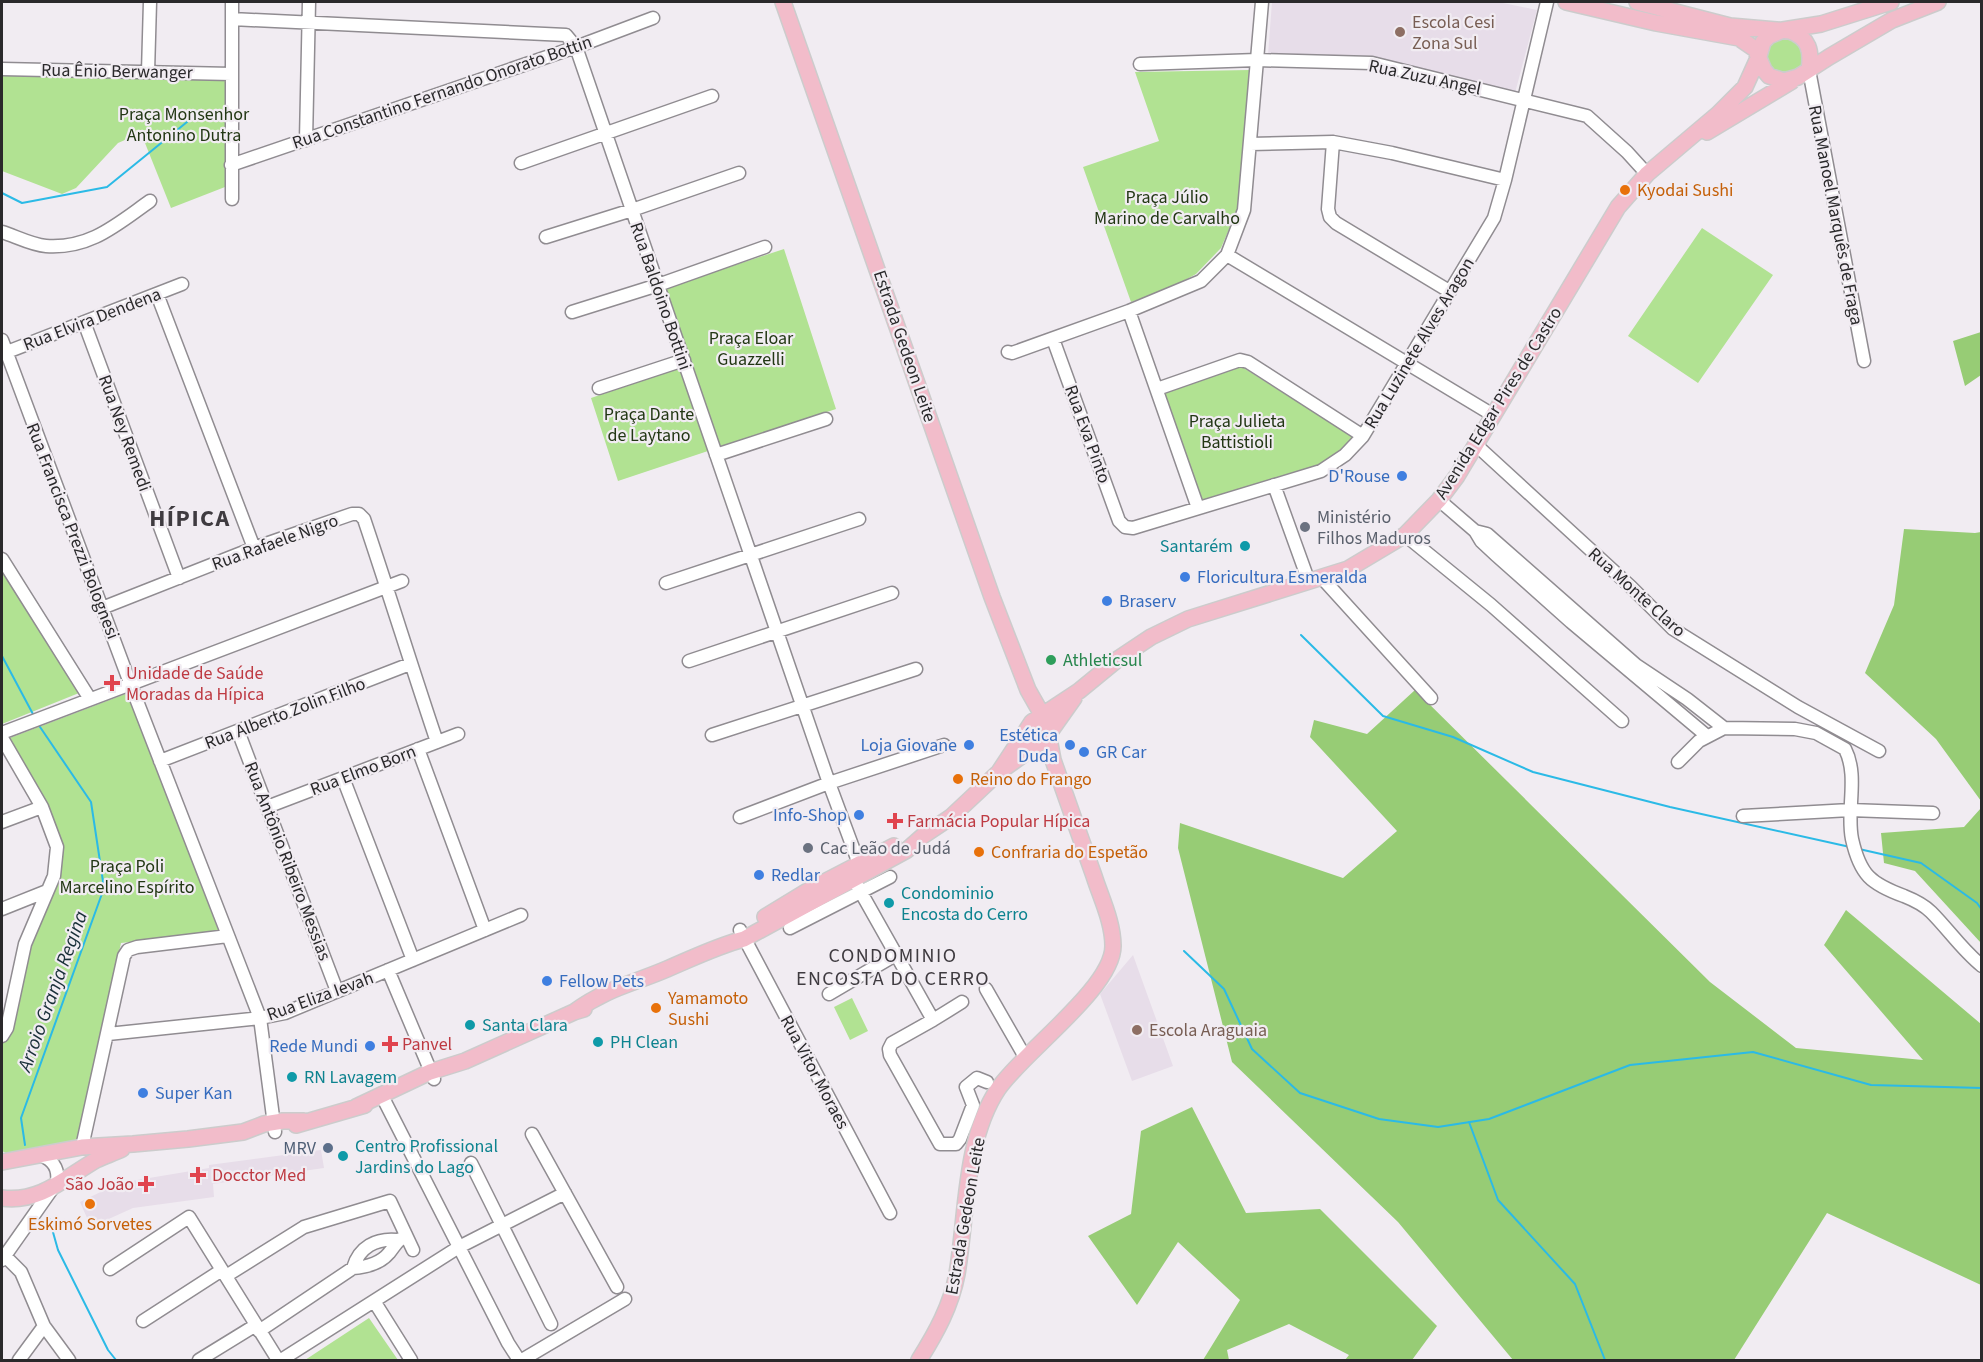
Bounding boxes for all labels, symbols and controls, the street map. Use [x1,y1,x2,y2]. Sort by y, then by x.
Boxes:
place label: Escola Cesi Zona Sul [1412,10,1495,56]
marker: Escola Cesi Zona Sul [1393,25,1407,39]
street label: Rua Constantino Fernando Onorato Bottin [289,29,595,156]
street label: Rua Zuzu Angel [1366,53,1484,102]
street label: Rua Ênio Berwanger [41,58,194,85]
park label: Praça Monsenhor Antonino Dutra [119,102,250,148]
street label: Rua Manoel Marquês de Fraga [1802,103,1869,327]
place label: Kyodai Sushi [1637,178,1733,203]
marker: Kyodai Sushi [1618,183,1632,197]
park label: Praça Júlio Marino de Carvalho [1094,185,1240,231]
street label: Rua Baldoino Bottini [623,219,698,373]
street label: Rua Luzinete Alves Aragon [1358,253,1481,434]
street label: Estrada Gedeon Leite [867,267,942,426]
street label: Rua Elvira Dendena [20,282,165,357]
street label: Avenida Edgar Pires de Castro [1429,302,1568,504]
park label: Praça Eloar Guazzelli [709,326,794,372]
street label: Rua Ney Remedi [92,371,157,495]
street label: Rua Eva Pinto [1058,382,1117,487]
park label: Praça Dante de Laytano [604,402,694,448]
park label: Praça Julieta Battistioli [1189,409,1285,455]
street label: Rua Francisca Prezzi Bolognesi [20,419,125,643]
place label: D'Rouse [1328,464,1390,489]
marker: D'Rouse [1395,469,1409,483]
district label: HÍPICA [149,501,231,536]
place label: Ministério Filhos Maduros [1317,505,1431,551]
street label: Rua Rafaele Nigro [208,508,342,577]
marker: Ministério Filhos Maduros [1298,520,1312,534]
place label: Santarém [1160,534,1233,559]
marker: Santarém [1238,539,1252,553]
street label: Rua Monte Claro [1582,542,1691,643]
place label: Floricultura Esmeralda [1197,565,1367,590]
marker: Floricultura Esmeralda [1178,570,1192,584]
place label: Braserv [1119,589,1177,614]
marker: Braserv [1100,594,1114,608]
place label: Athleticsul [1063,648,1142,673]
marker: Athleticsul [1044,653,1058,667]
place label: Unidade de Saúde Moradas da Hípica [126,661,264,707]
street label: Rua Alberto Zolin Filho [201,671,369,756]
marker: Unidade de Saúde Moradas da Hípica [103,674,121,692]
place label: Estética Duda [999,723,1058,769]
place label: Loja Giovane [860,733,957,758]
marker: Loja Giovane [962,738,976,752]
marker: Estética Duda [1063,738,1077,752]
street label: Rua Elmo Born [307,739,420,802]
place label: GR Car [1096,740,1147,765]
marker: GR Car [1077,745,1091,759]
street label: Rua Antônio Ribeiro Messias [238,758,337,964]
place label: Reino do Frango [970,767,1092,792]
marker: Reino do Frango [951,772,965,786]
place label: Info-Shop [773,803,847,828]
marker: Info-Shop [852,808,866,822]
place label: Farmácia Popular Hípica [907,809,1090,834]
marker: Farmácia Popular Hípica [888,814,902,828]
place label: Cac Leão de Judá [820,836,951,861]
place label: Confraria do Espetão [991,840,1148,865]
marker: Cac Leão de Judá [801,841,815,855]
marker: Confraria do Espetão [972,845,986,859]
park label: Praça Poli Marcelino Espírito [60,854,194,900]
place label: Redlar [771,863,821,888]
marker: Redlar [752,868,766,882]
place label: Condominio Encosta do Cerro [901,881,1028,927]
marker: Condominio Encosta do Cerro [882,896,896,910]
water label: Arroio Granja Regina [10,907,95,1077]
district label: CONDOMINIO ENCOSTA DO CERRO [796,942,990,993]
street label: Rua Eliza Ievah [263,966,377,1027]
place label: Fellow Pets [559,969,644,994]
marker: Fellow Pets [540,974,554,988]
place label: Yamamoto Sushi [667,986,748,1032]
marker: Yamamoto Sushi [649,1001,663,1015]
street label: Rua Vitor Moraes [774,1011,855,1134]
place label: Santa Clara [482,1013,568,1038]
marker: Santa Clara [463,1018,477,1032]
place label: Escola Araguaia [1149,1018,1267,1043]
marker: Escola Araguaia [1130,1023,1144,1037]
place label: PH Clean [610,1030,678,1055]
place label: Panvel [402,1032,452,1057]
place label: Rede Mundi [269,1034,358,1059]
marker: PH Clean [591,1035,605,1049]
marker: Panvel [383,1037,397,1051]
marker: Rede Mundi [363,1039,377,1053]
place label: RN Lavagem [304,1065,397,1090]
marker: RN Lavagem [285,1070,299,1084]
place label: Super Kan [155,1081,233,1106]
marker: Super Kan [136,1086,150,1100]
place label: Centro Profissional Jardins do Lago [355,1134,498,1180]
place label: MRV [283,1136,317,1161]
street label: Estrada Gedeon Leite [939,1136,992,1297]
marker: MRV [321,1141,335,1155]
marker: Centro Profissional Jardins do Lago [336,1149,350,1163]
place label: Docctor Med [212,1163,306,1188]
marker: Docctor Med [189,1166,207,1184]
place label: São João [65,1172,134,1197]
marker: São João [139,1177,153,1191]
marker: Eskimó Sorvetes [83,1197,97,1211]
place label: Eskimó Sorvetes [28,1212,152,1237]

